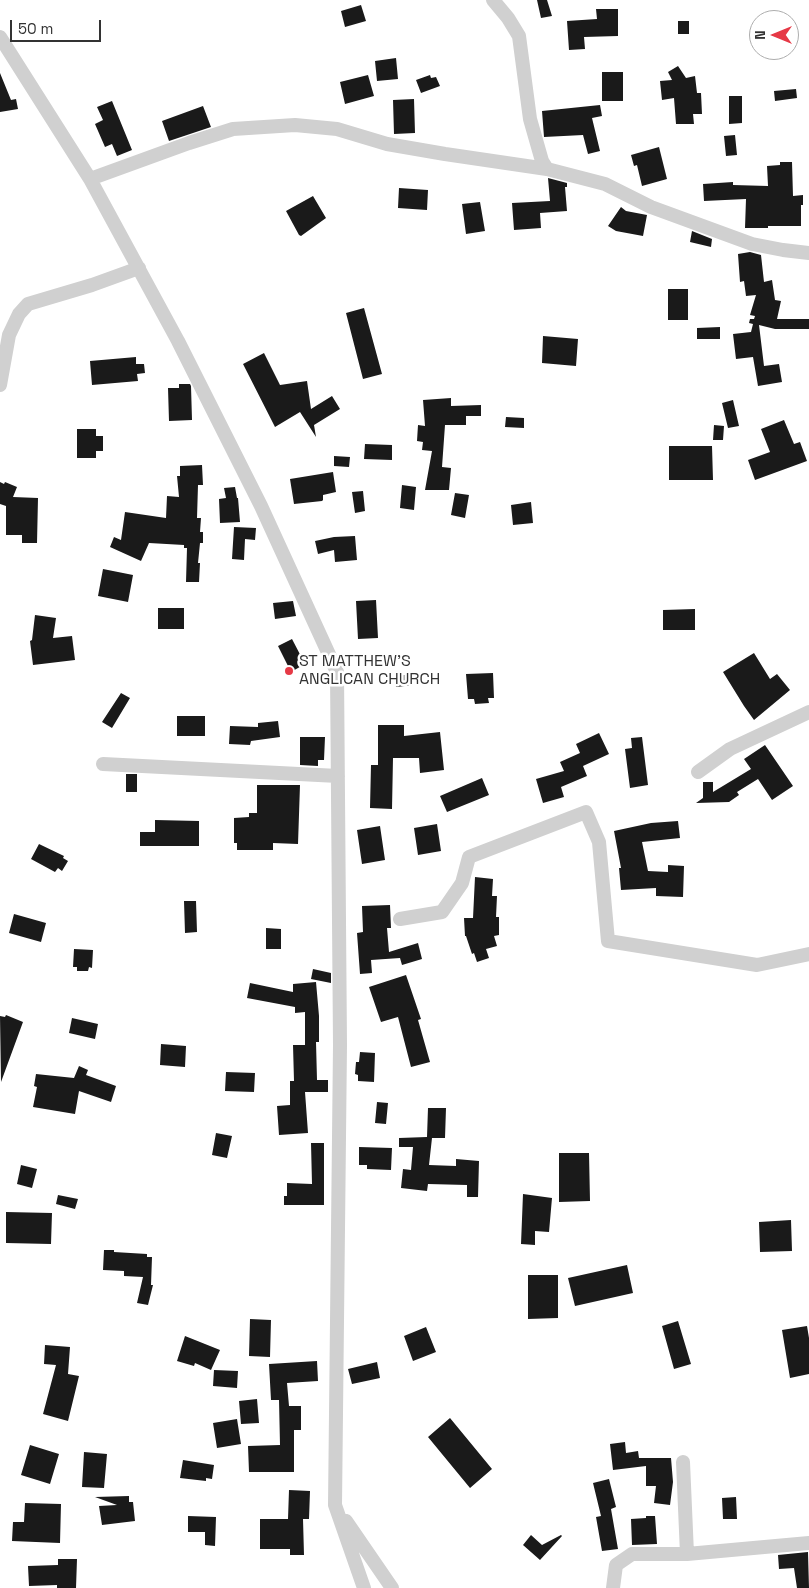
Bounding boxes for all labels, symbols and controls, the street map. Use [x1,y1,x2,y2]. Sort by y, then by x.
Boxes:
scale bar [12,10,104,42]
north arrow [749,10,799,60]
text: 50 m [18,19,53,38]
text: N [751,30,769,40]
place label: ST MATTHEW'S ANGLICAN CHURCH [299,652,440,690]
marker: ST MATTHEW'S ANGLICAN CHURCH [283,665,295,677]

